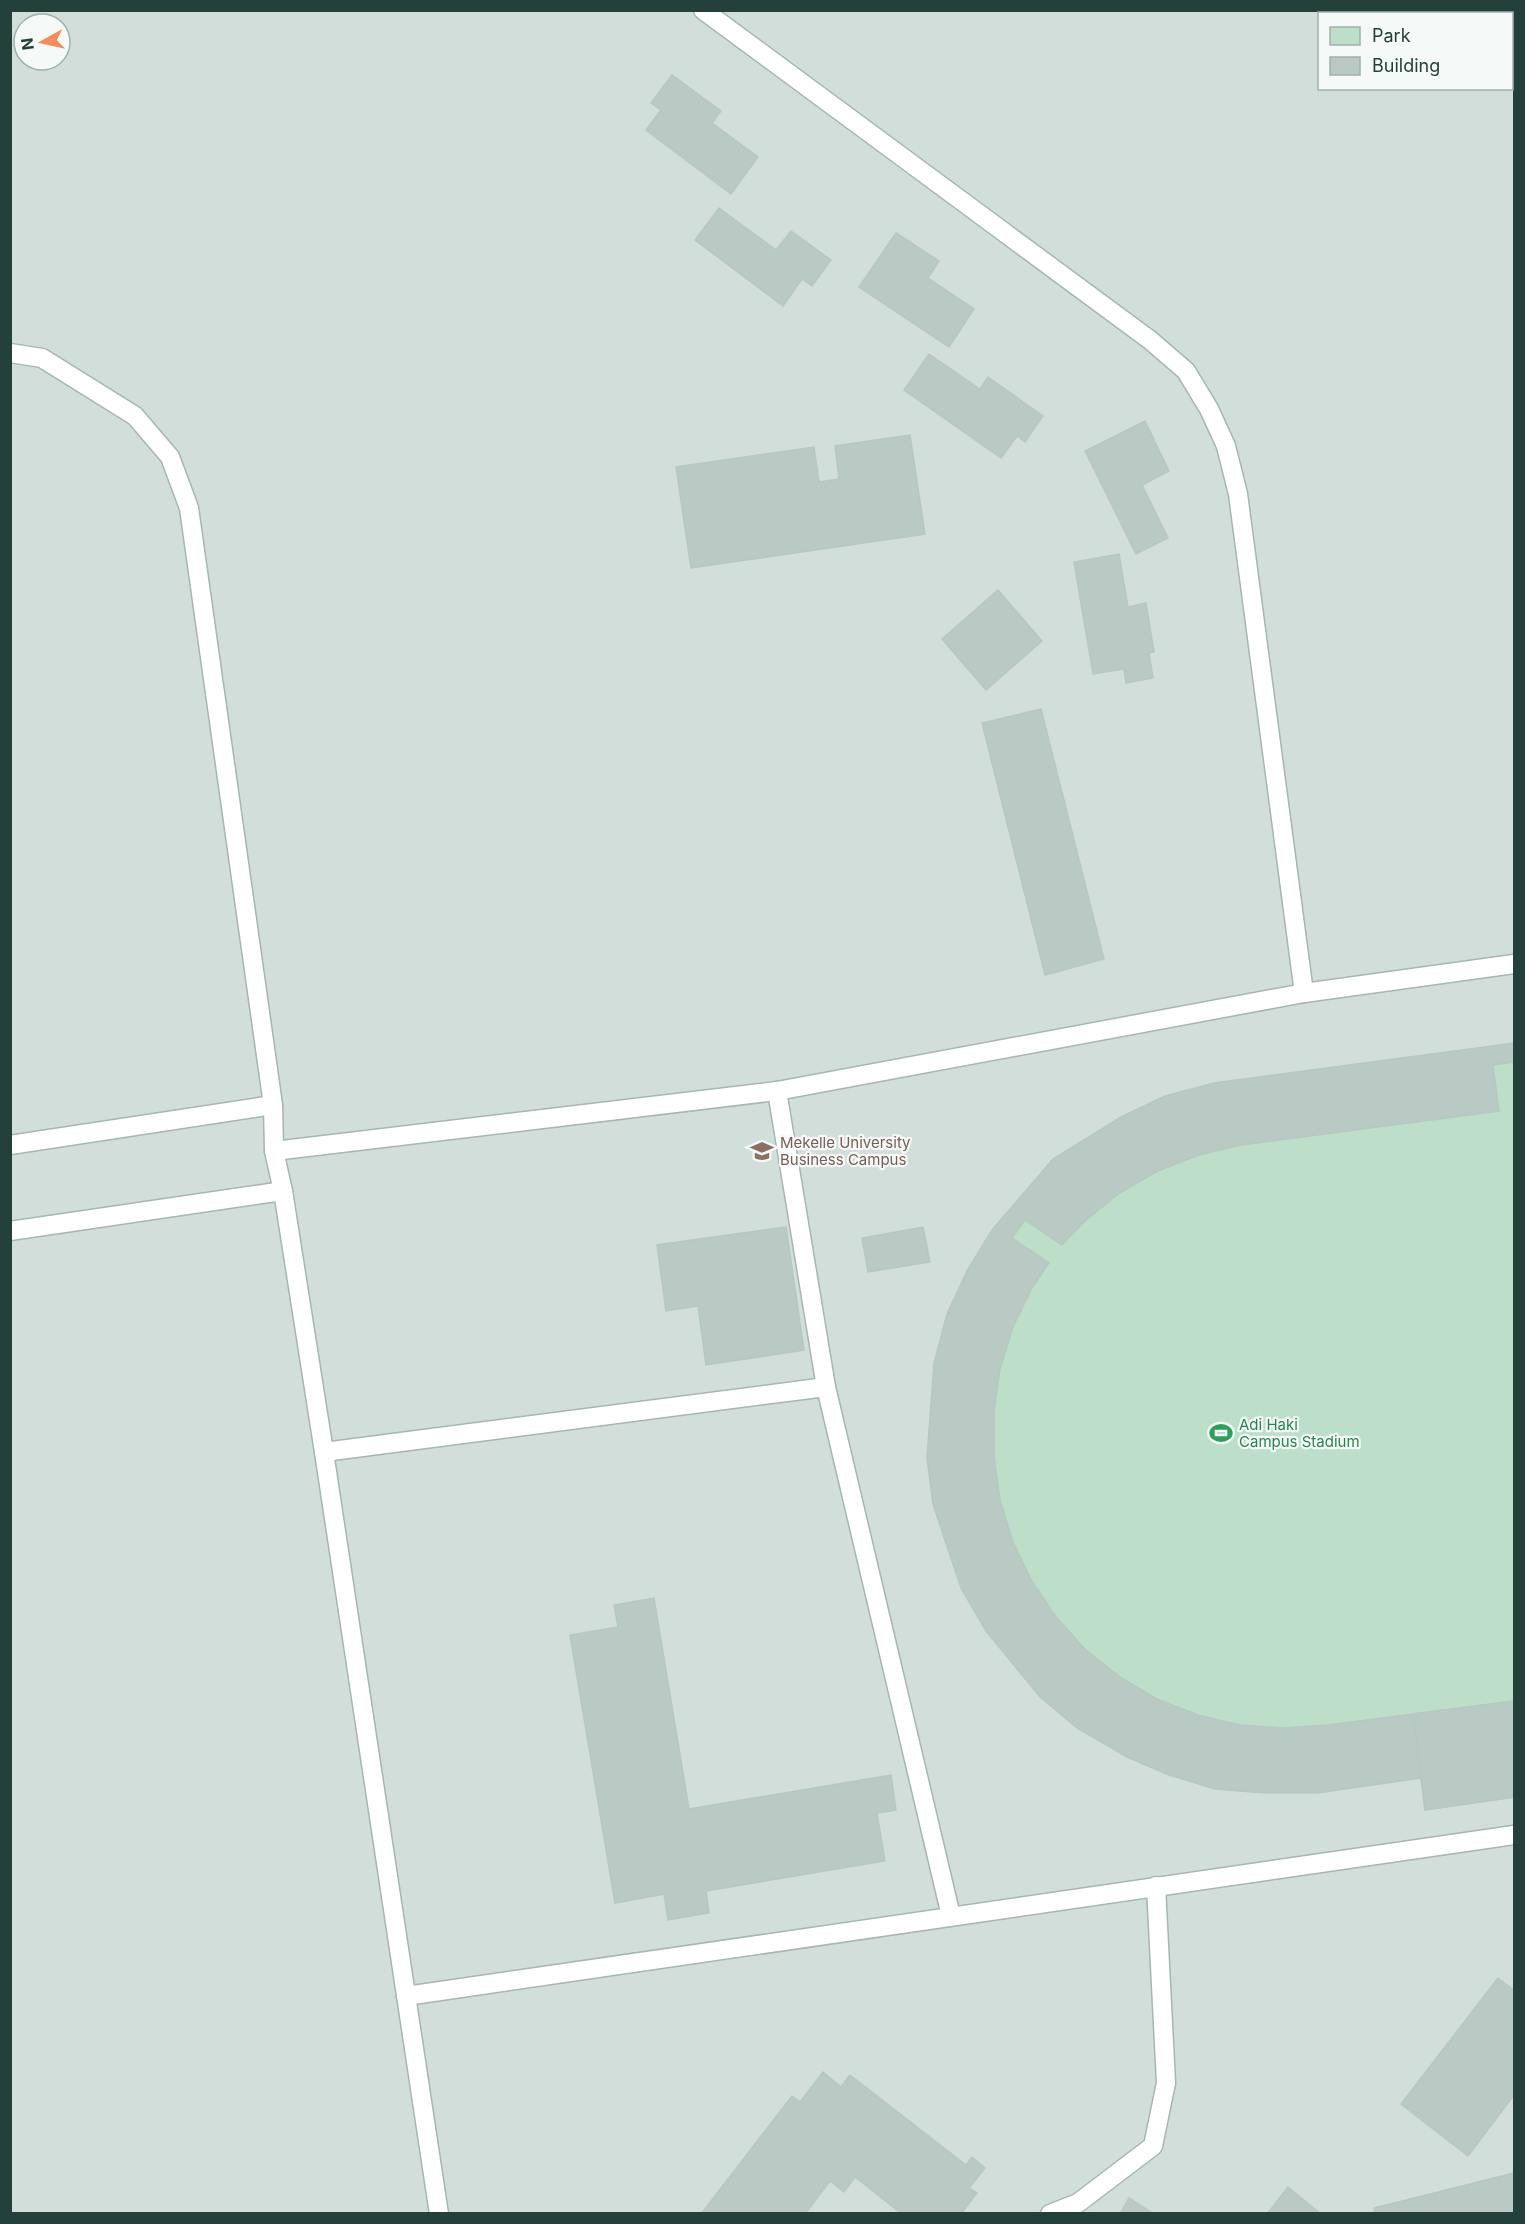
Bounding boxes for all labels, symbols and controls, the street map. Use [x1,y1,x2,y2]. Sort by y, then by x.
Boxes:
north arrow [12,12,72,72]
legend [1318,12,1513,90]
text: Park [1372,25,1411,46]
text: N [16,37,38,52]
text: Building [1372,55,1440,76]
place label: Mekelle University Business Campus [780,1133,911,1169]
school or university icon: Mekelle University Business Campus [749,1138,775,1164]
place label: Adi Haki Campus Stadium [1239,1415,1360,1451]
sports icon: Adi Haki Campus Stadium [1208,1420,1234,1446]

